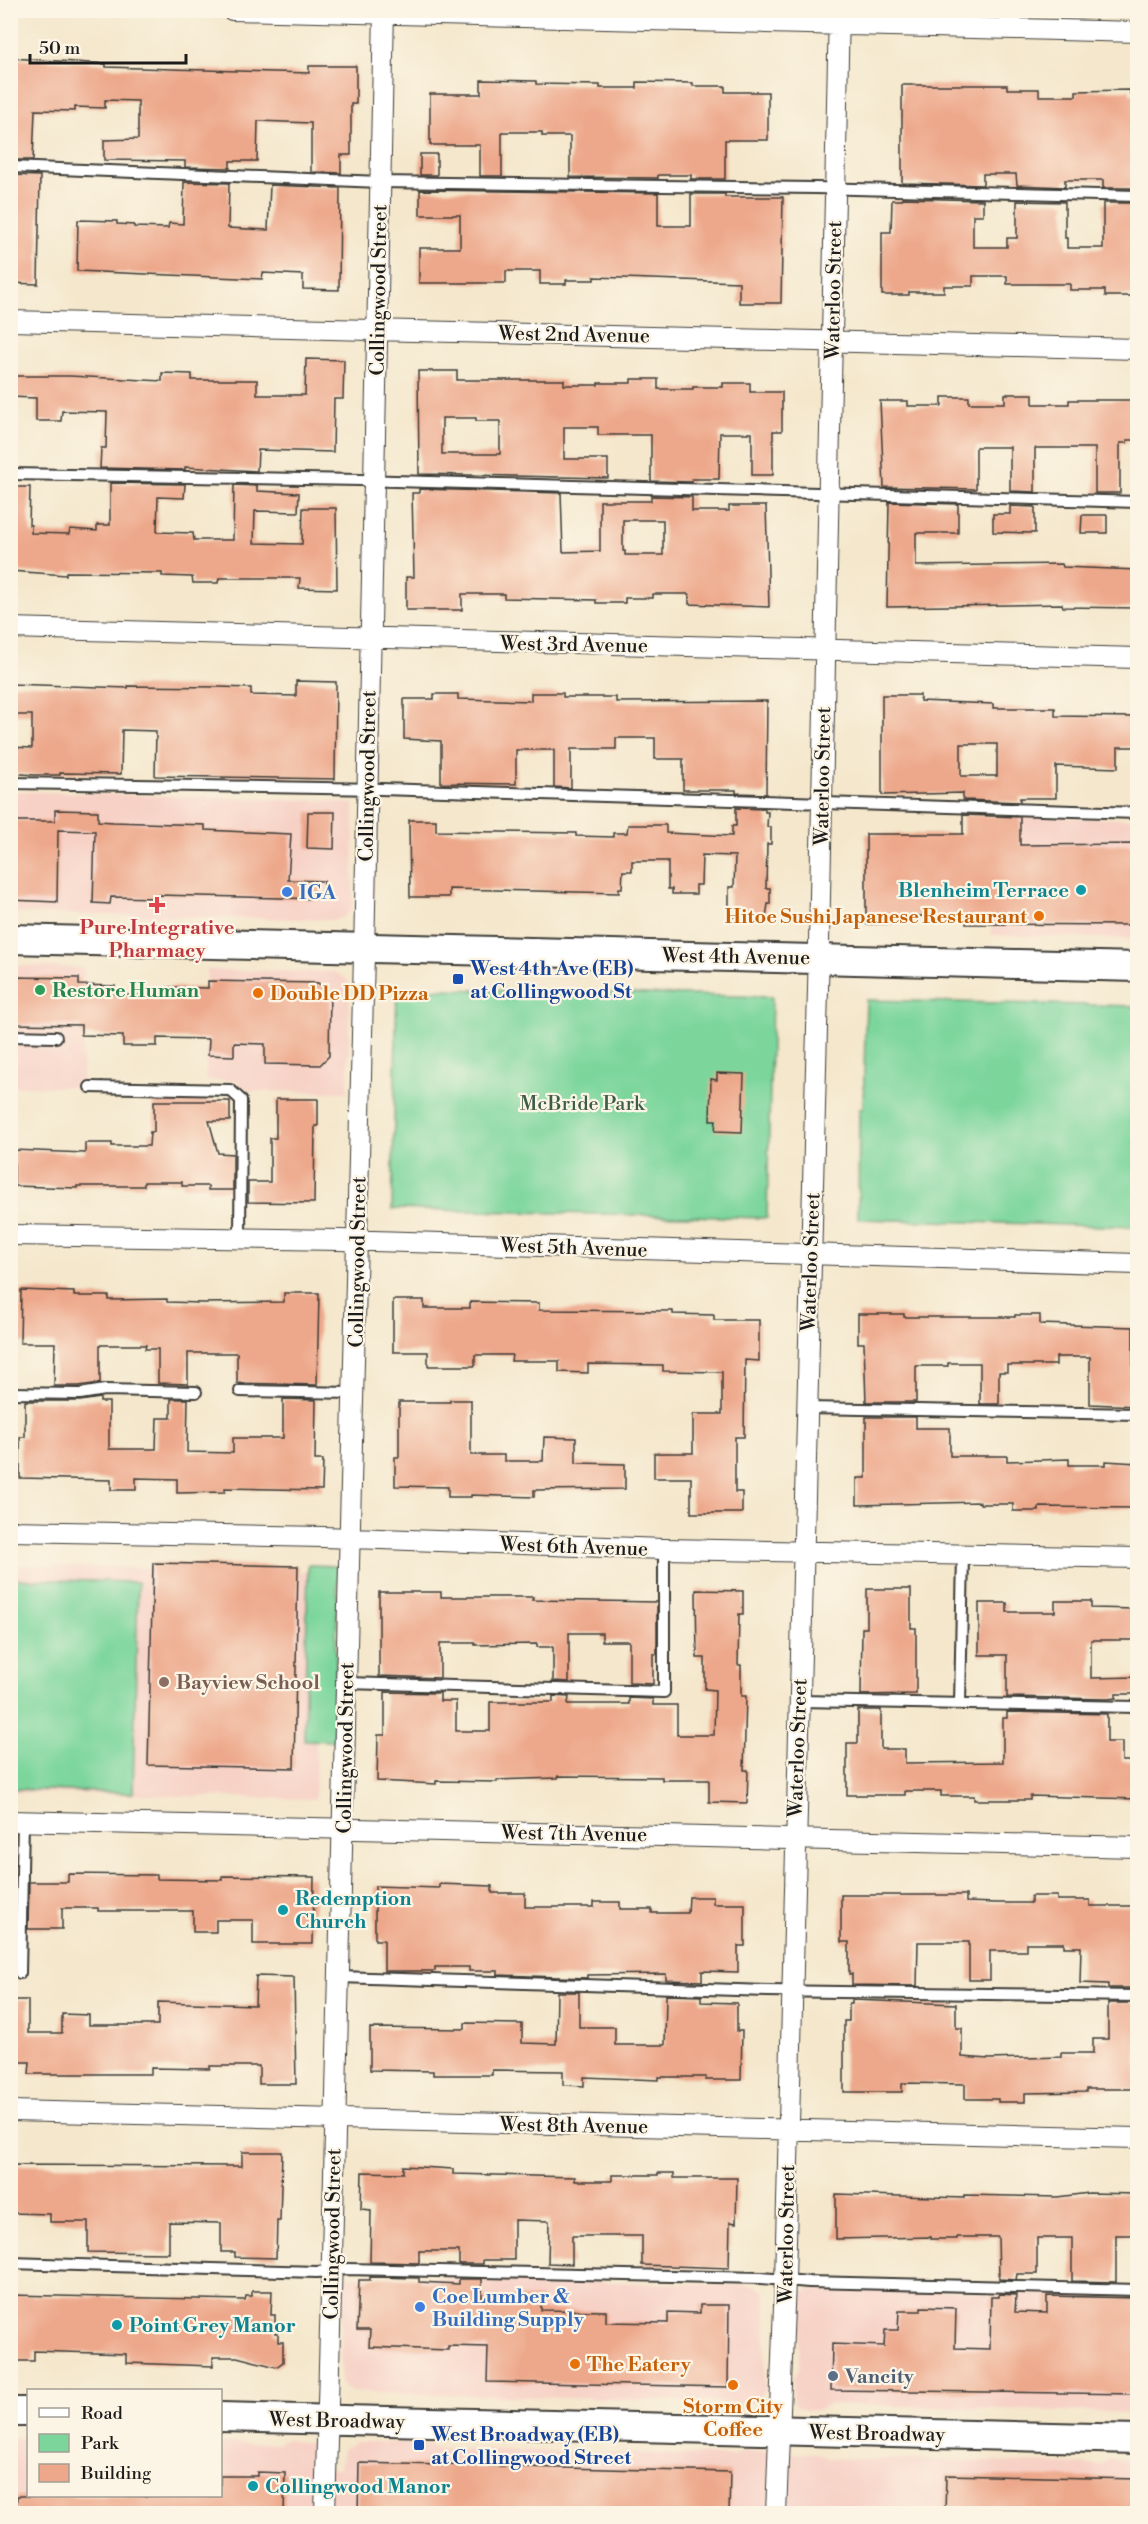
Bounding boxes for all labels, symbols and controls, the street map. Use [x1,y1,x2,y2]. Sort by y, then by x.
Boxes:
scale bar [30,27,186,65]
text: 50 m [39,37,81,60]
street label: Collingwood Street [366,204,393,376]
street label: Waterloo Street [821,220,848,361]
street label: West 2nd Avenue [497,322,650,349]
street label: West 3rd Avenue [499,632,648,659]
street label: Collingwood Street [355,690,382,862]
street label: Waterloo Street [810,706,837,847]
place label: Blenheim Terrace [898,879,1069,904]
place label: IGA [299,881,337,906]
marker: Blenheim Terrace [1074,883,1088,897]
marker: IGA [280,885,294,899]
marker: Pure Integrative Pharmacy [150,898,164,912]
place label: Hitoe Sushi Japanese Restaurant [724,905,1028,930]
marker: Hitoe Sushi Japanese Restaurant [1032,909,1046,923]
place label: Pure Integrative Pharmacy [80,916,235,964]
street label: West 4th Avenue [661,944,810,971]
place label: West 4th Ave (EB) at Collingwood St [469,957,633,1005]
marker: West 4th Ave (EB) at Collingwood St [451,972,465,986]
place label: Restore Human [52,979,200,1004]
place label: Double DD Pizza [270,982,429,1007]
marker: Restore Human [33,983,47,997]
marker: Double DD Pizza [251,986,265,1000]
park label: McBride Park [520,1092,646,1117]
street label: Collingwood Street [345,1176,372,1348]
street label: Waterloo Street [797,1192,826,1333]
street label: West 5th Avenue [499,1233,648,1264]
street label: West 6th Avenue [498,1532,649,1563]
street label: Collingwood Street [333,1662,360,1834]
place label: Bayview School [176,1671,320,1696]
marker: Bayview School [157,1675,171,1689]
street label: Waterloo Street [784,1678,813,1819]
street label: West 7th Avenue [500,1821,647,1848]
place label: Redemption Church [295,1887,412,1935]
marker: Redemption Church [276,1903,290,1917]
street label: West 8th Avenue [498,2113,648,2140]
street label: Collingwood Street [320,2148,347,2320]
street label: Waterloo Street [774,2164,801,2305]
place label: Coe Lumber & Building Supply [432,2285,585,2333]
marker: Coe Lumber & Building Supply [413,2300,427,2314]
place label: Point Grey Manor [129,2314,296,2339]
marker: Point Grey Manor [110,2318,124,2332]
place label: The Eatery [587,2353,692,2378]
marker: The Eatery [568,2357,582,2371]
place label: Vancity [844,2365,915,2390]
marker: Vancity [826,2369,840,2383]
marker: Storm City Coffee [726,2378,740,2392]
legend [27,2389,222,2497]
place label: Storm City Coffee [683,2395,784,2443]
text: Road [81,2402,124,2425]
street label: West Broadway [268,2408,405,2435]
street label: West Broadway [808,2421,945,2448]
place label: West Broadway (EB) at Collingwood Street [430,2423,632,2471]
text: Park [81,2432,120,2455]
marker: West Broadway (EB) at Collingwood Street [412,2438,426,2452]
text: Building [80,2462,152,2485]
place label: Collingwood Manor [265,2475,451,2500]
marker: Collingwood Manor [246,2479,260,2493]

